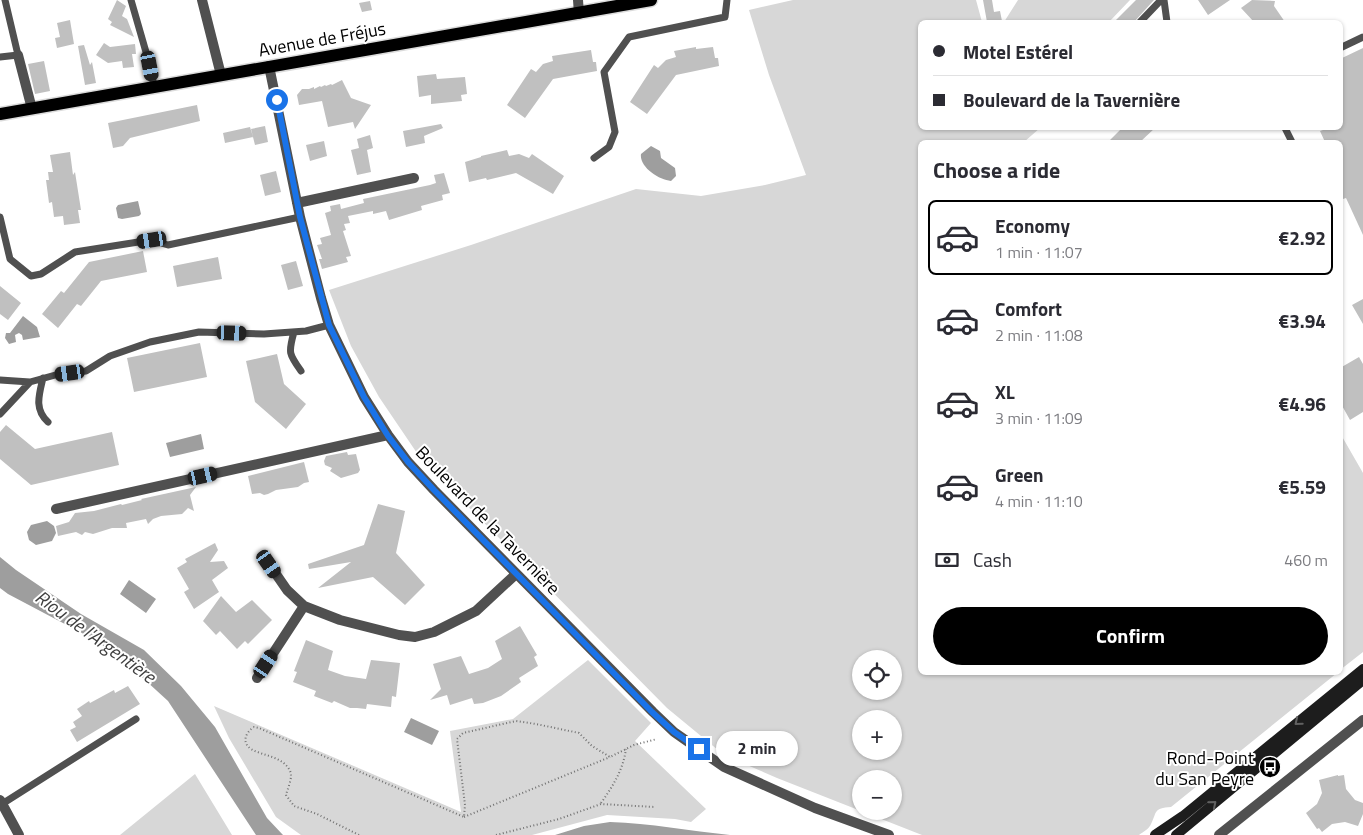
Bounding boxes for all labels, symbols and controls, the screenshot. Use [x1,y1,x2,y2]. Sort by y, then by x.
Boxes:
street label: Avenue de Fréjus [256,15,388,63]
text: Motel Estérel [963,37,1073,66]
car [139,50,160,82]
text: Boulevard de la Tavernière [963,85,1180,114]
route start [266,89,288,111]
text: Choose a ride [933,153,1060,187]
text: Economy [995,211,1070,240]
icon: car [935,215,980,260]
text: €2.92 [1279,223,1326,252]
car [136,230,167,250]
text: 1 min · 11:07 [995,240,1083,264]
text: Comfort [995,294,1062,323]
icon: car [935,298,980,343]
text: €3.94 [1279,306,1326,335]
text: 2 min · 11:08 [995,323,1083,347]
car [216,325,247,341]
car [54,363,85,383]
text: XL [995,377,1015,406]
icon: car [935,381,980,426]
text: €4.96 [1279,389,1326,418]
text: 3 min · 11:09 [995,406,1083,430]
street label: Boulevard de la Tavernière [409,439,567,601]
text: Green [995,460,1044,489]
icon: car [935,464,980,509]
car [186,465,219,487]
text: €5.59 [1279,472,1326,501]
text: 4 min · 11:10 [995,489,1083,513]
text: Cash [973,545,1012,574]
icon: cash [933,546,961,574]
car [254,547,283,581]
text: 460 m [1284,548,1328,572]
water label: Riou de l'Argentière [30,582,163,691]
button: Confirm [933,607,1328,665]
car [251,647,280,681]
map controls [852,650,902,820]
button: locate [852,650,902,700]
button: + [852,710,902,760]
one-way arrow [1295,717,1304,725]
callout: 2 min [716,732,799,766]
text: 2 min [738,736,776,760]
route end [688,738,710,760]
place label: Rond-Point du San Peyre [1155,744,1255,792]
bus stop icon: Rond-Point du San Peyre [1258,755,1282,779]
button: − [852,770,902,820]
one-way arrow [1207,801,1216,809]

